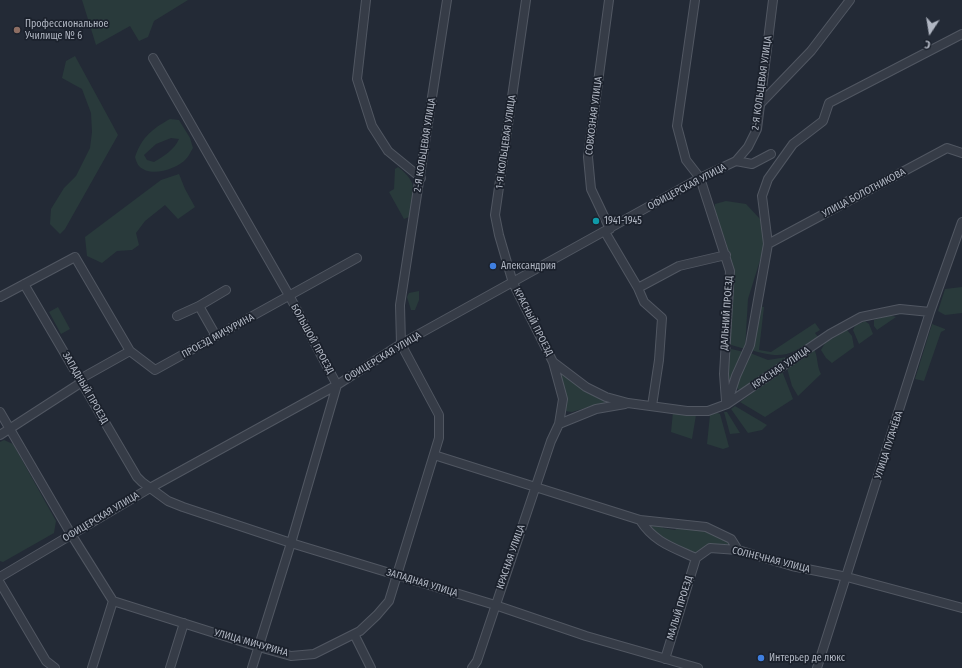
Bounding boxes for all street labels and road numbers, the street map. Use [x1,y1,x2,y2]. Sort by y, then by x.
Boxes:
street label: 2-Я КОЛЬЦЕВАЯ УЛИЦА [749,35,775,131]
street label: СОВХОЗНАЯ УЛИЦА [583,76,605,156]
street label: 1-Я КОЛЬЦЕВАЯ УЛИЦА [493,94,519,190]
street label: 2-Я КОЛЬЦЕВАЯ УЛИЦА [412,97,438,193]
street label: ОФИЦЕРСКАЯ УЛИЦА [646,161,728,213]
street label: УЛИЦА БОЛОТНИКОВА [820,166,908,220]
street label: ДАЛЬНИЙ ПРОЕЗД [718,275,736,351]
street label: КРАСНЫЙ ПРОЕЗД [511,286,555,358]
street label: БОЛЬШОЙ ПРОЕЗД [288,302,336,376]
street label: ПРОЕЗД МИЧУРИНА [180,311,256,361]
street label: ОФИЦЕРСКАЯ УЛИЦА [343,329,423,385]
street label: КРАСНАЯ УЛИЦА [750,344,812,392]
street label: ЗАПАДНЫЙ ПРОЕЗД [60,350,110,426]
street label: УЛИЦА ПУГАЧЁВА [872,410,906,480]
street label: ОФИЦЕРСКАЯ УЛИЦА [61,489,141,545]
street label: КРАСНАЯ УЛИЦА [494,523,528,591]
street label: СОЛНЕЧНАЯ УЛИЦА [731,544,811,576]
street label: ЗАПАДНАЯ УЛИЦА [385,566,459,600]
street label: МАЛЫЙ ПРОЕЗД [665,574,695,642]
street label: УЛИЦА МИЧУРИНА [213,627,289,659]

